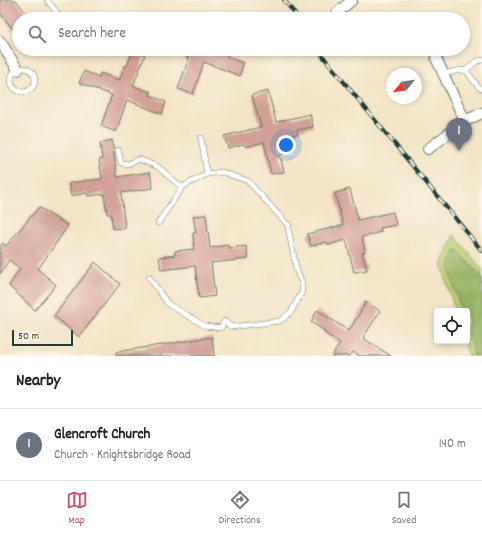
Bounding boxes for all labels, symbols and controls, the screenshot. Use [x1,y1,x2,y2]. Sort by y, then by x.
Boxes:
search box [12,12,470,56]
icon: search [26,23,48,45]
text: Search here [58,23,126,45]
north arrow [386,68,422,104]
pin: 1 [446,118,472,151]
your location [276,135,296,155]
map controls [434,308,470,344]
button: locate [434,308,470,344]
scale bar [12,328,73,347]
text: 50 m [18,329,39,345]
text: Nearby [16,370,60,394]
text: Glencroft Church [54,424,150,446]
text: 1 [28,435,30,454]
text: 140 m [439,435,466,454]
text: Church · Knightsbridge Road [54,446,191,465]
tab: Map [66,489,88,529]
tab: Directions [219,489,261,529]
tab: Saved [392,489,416,529]

